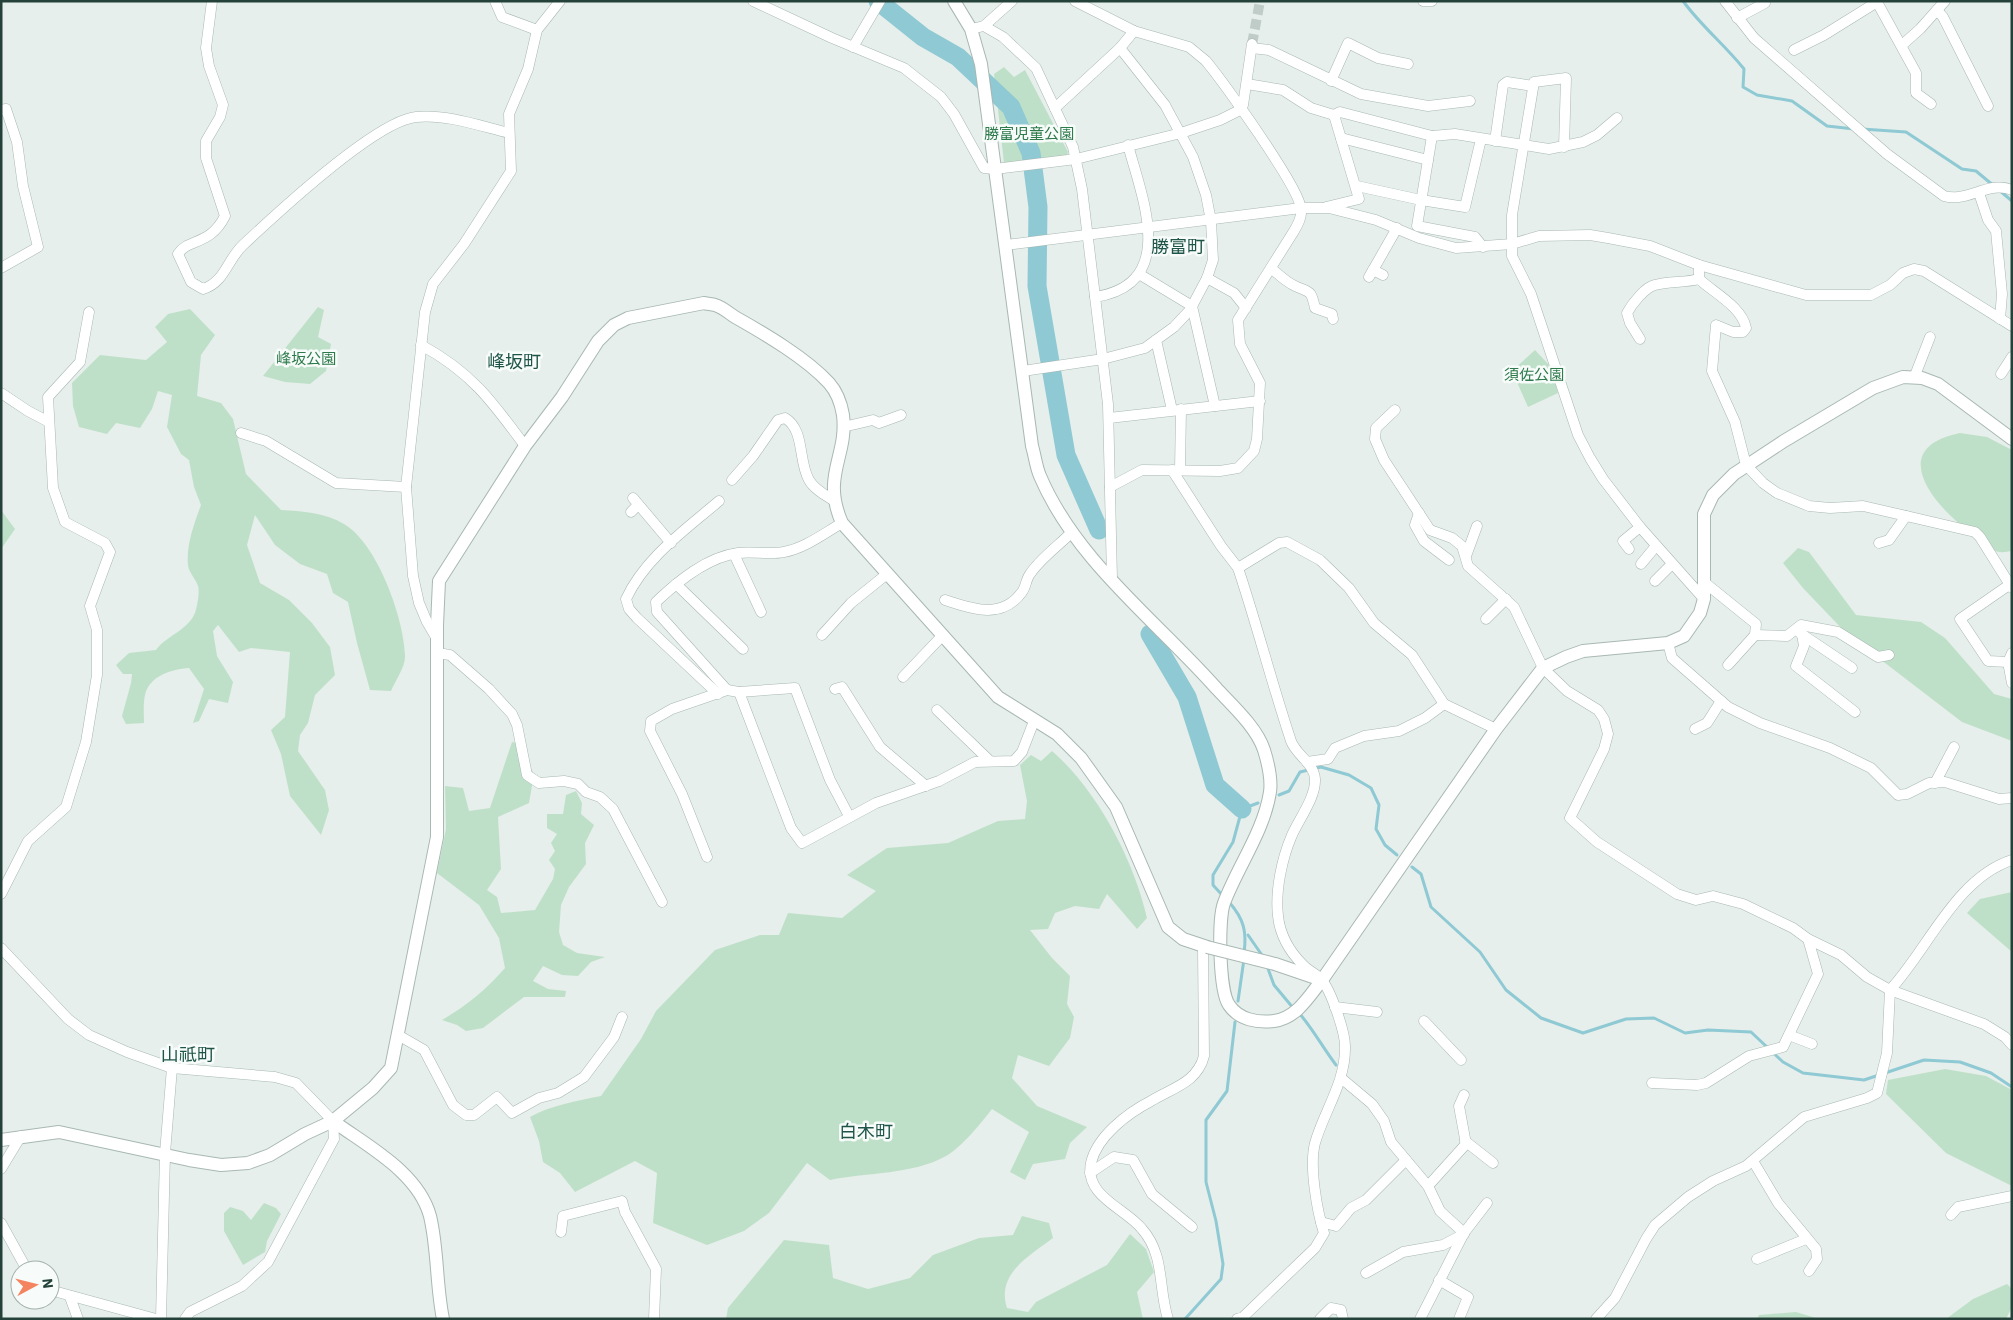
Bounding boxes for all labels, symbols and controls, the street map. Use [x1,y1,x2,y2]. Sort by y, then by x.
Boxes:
park label: 勝富児童公園 [984,124,1074,143]
district label: 勝富町 [1151,235,1205,258]
park label: 峰坂公園 [276,349,336,368]
district label: 峰坂町 [487,350,541,373]
park label: 須佐公園 [1504,365,1564,384]
district label: 山祇町 [161,1043,215,1066]
district label: 白木町 [839,1120,893,1143]
north arrow [10,1260,60,1310]
text: N [38,1277,57,1290]

